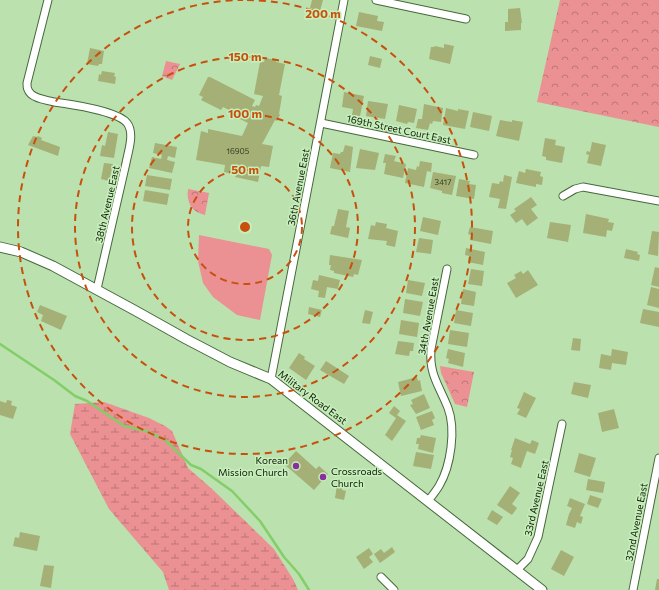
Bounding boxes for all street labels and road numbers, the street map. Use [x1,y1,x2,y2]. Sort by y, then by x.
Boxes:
street label: 169th Street Court East [346,112,452,146]
street label: 36th Avenue East [285,147,311,227]
street label: 38th Avenue East [92,164,122,244]
street label: 34th Avenue East [415,276,441,356]
street label: Military Road East [276,367,350,427]
street label: 33rd Avenue East [521,459,551,537]
street label: 32nd Avenue East [623,482,649,562]

